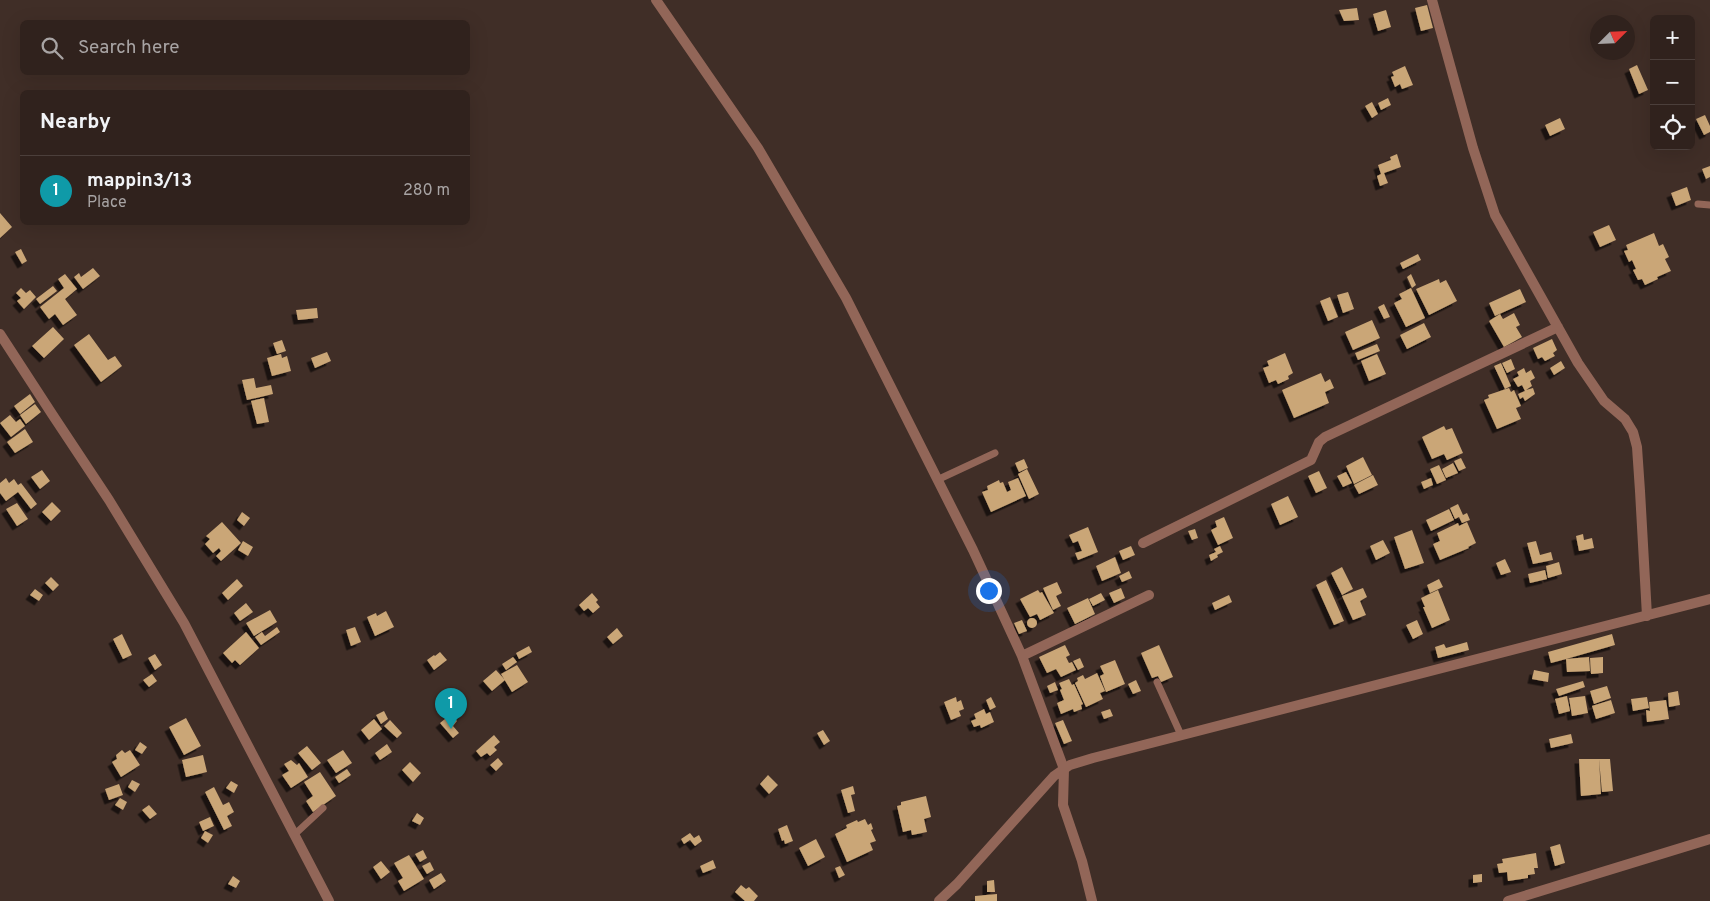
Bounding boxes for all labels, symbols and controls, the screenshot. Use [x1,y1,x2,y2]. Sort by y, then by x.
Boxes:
north arrow [1590,15,1635,60]
map controls [1650,15,1695,150]
button: + [1650,15,1695,60]
search box [20,20,470,75]
icon: search [38,34,66,62]
text: Search here [78,36,180,60]
button: − [1650,60,1695,105]
button: locate [1650,105,1695,150]
text: Nearby [40,109,111,136]
text: mappin3/13 [87,169,192,193]
text: 1 [53,181,59,201]
text: 280 m [403,181,450,201]
text: Place [87,193,127,213]
your location [976,578,1002,604]
pin: 1 [435,688,467,729]

